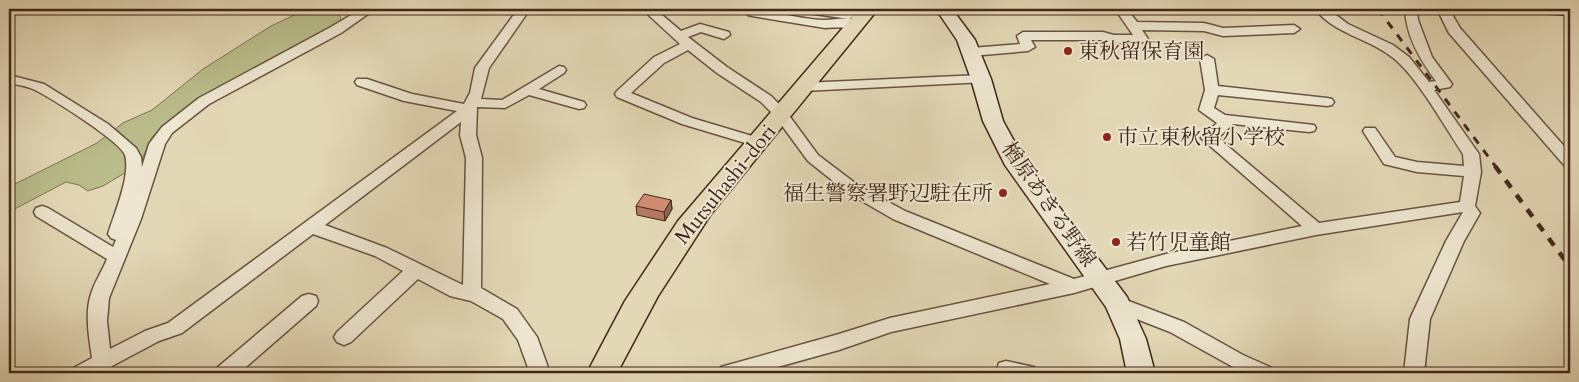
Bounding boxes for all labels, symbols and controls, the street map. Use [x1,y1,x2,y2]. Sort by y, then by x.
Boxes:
place label: 東秋留保育園 [1078,37,1204,66]
marker: 東秋留保育園 [1062,45,1074,57]
street label: Mutsuhashi-dori [668,118,783,251]
place label: 市立東秋留小学校 [1117,123,1285,152]
marker: 市立東秋留小学校 [1101,131,1113,143]
street label: 楢原あきる野線 [995,136,1103,273]
place label: 福生警察署野辺駐在所 [783,179,993,208]
marker: 福生警察署野辺駐在所 [997,187,1009,199]
place label: 若竹児童館 [1126,228,1231,257]
marker: 若竹児童館 [1110,236,1122,248]

